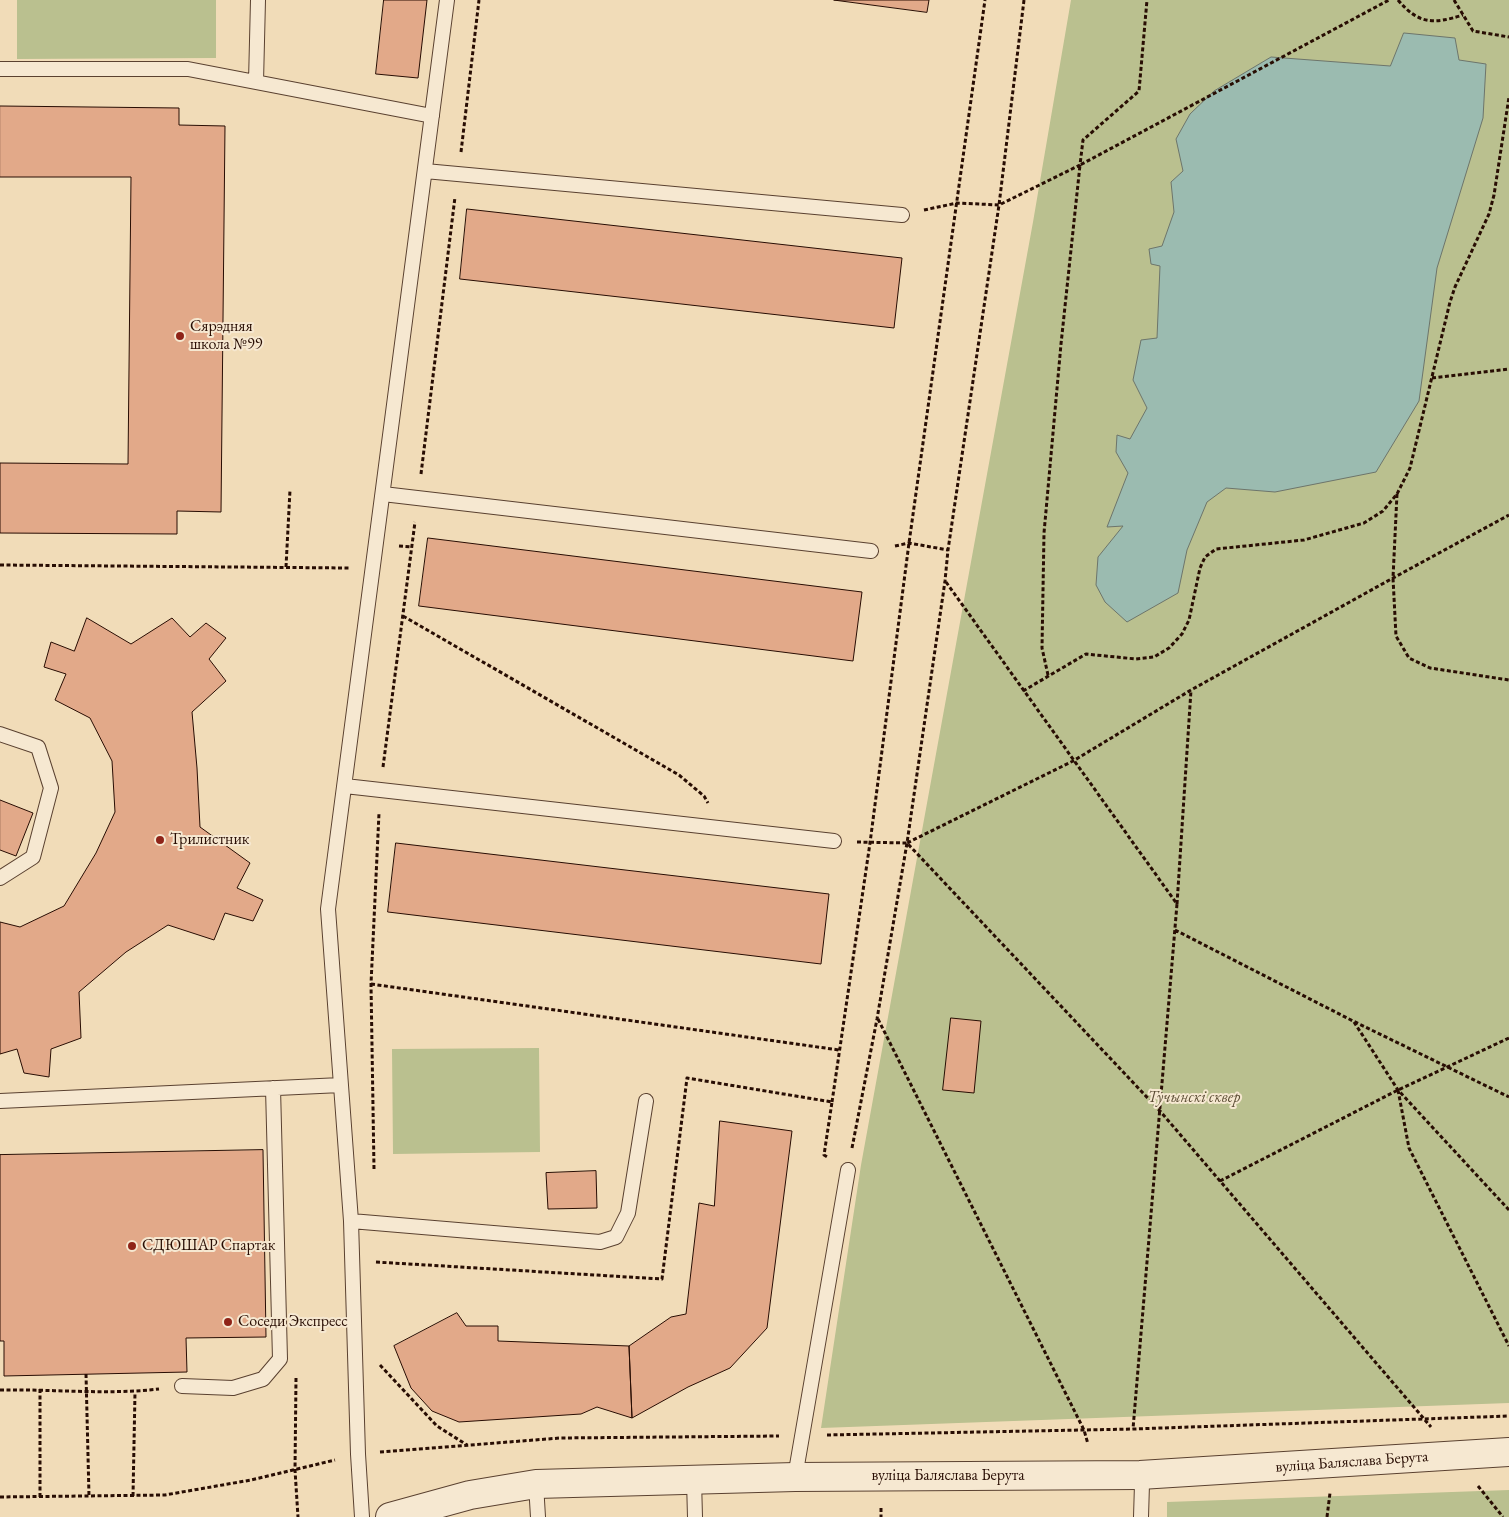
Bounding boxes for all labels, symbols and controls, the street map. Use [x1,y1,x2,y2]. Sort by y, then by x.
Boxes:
place label: Сярэдняя школа №99 [190,317,262,355]
marker: Сярэдняя школа №99 [174,330,186,342]
place label: Трилистник [170,830,250,850]
marker: Трилистник [154,834,166,846]
park label: Тучынскі сквер [1148,1088,1240,1108]
place label: СДЮШАР Спартак [142,1236,275,1256]
marker: СДЮШАР Спартак [126,1240,138,1252]
place label: Соседи Экспресс [238,1312,348,1332]
marker: Соседи Экспресс [222,1316,234,1328]
street label: вуліца Баляслава Берута [1275,1447,1429,1477]
street label: вуліца Баляслава Берута [871,1466,1025,1486]

